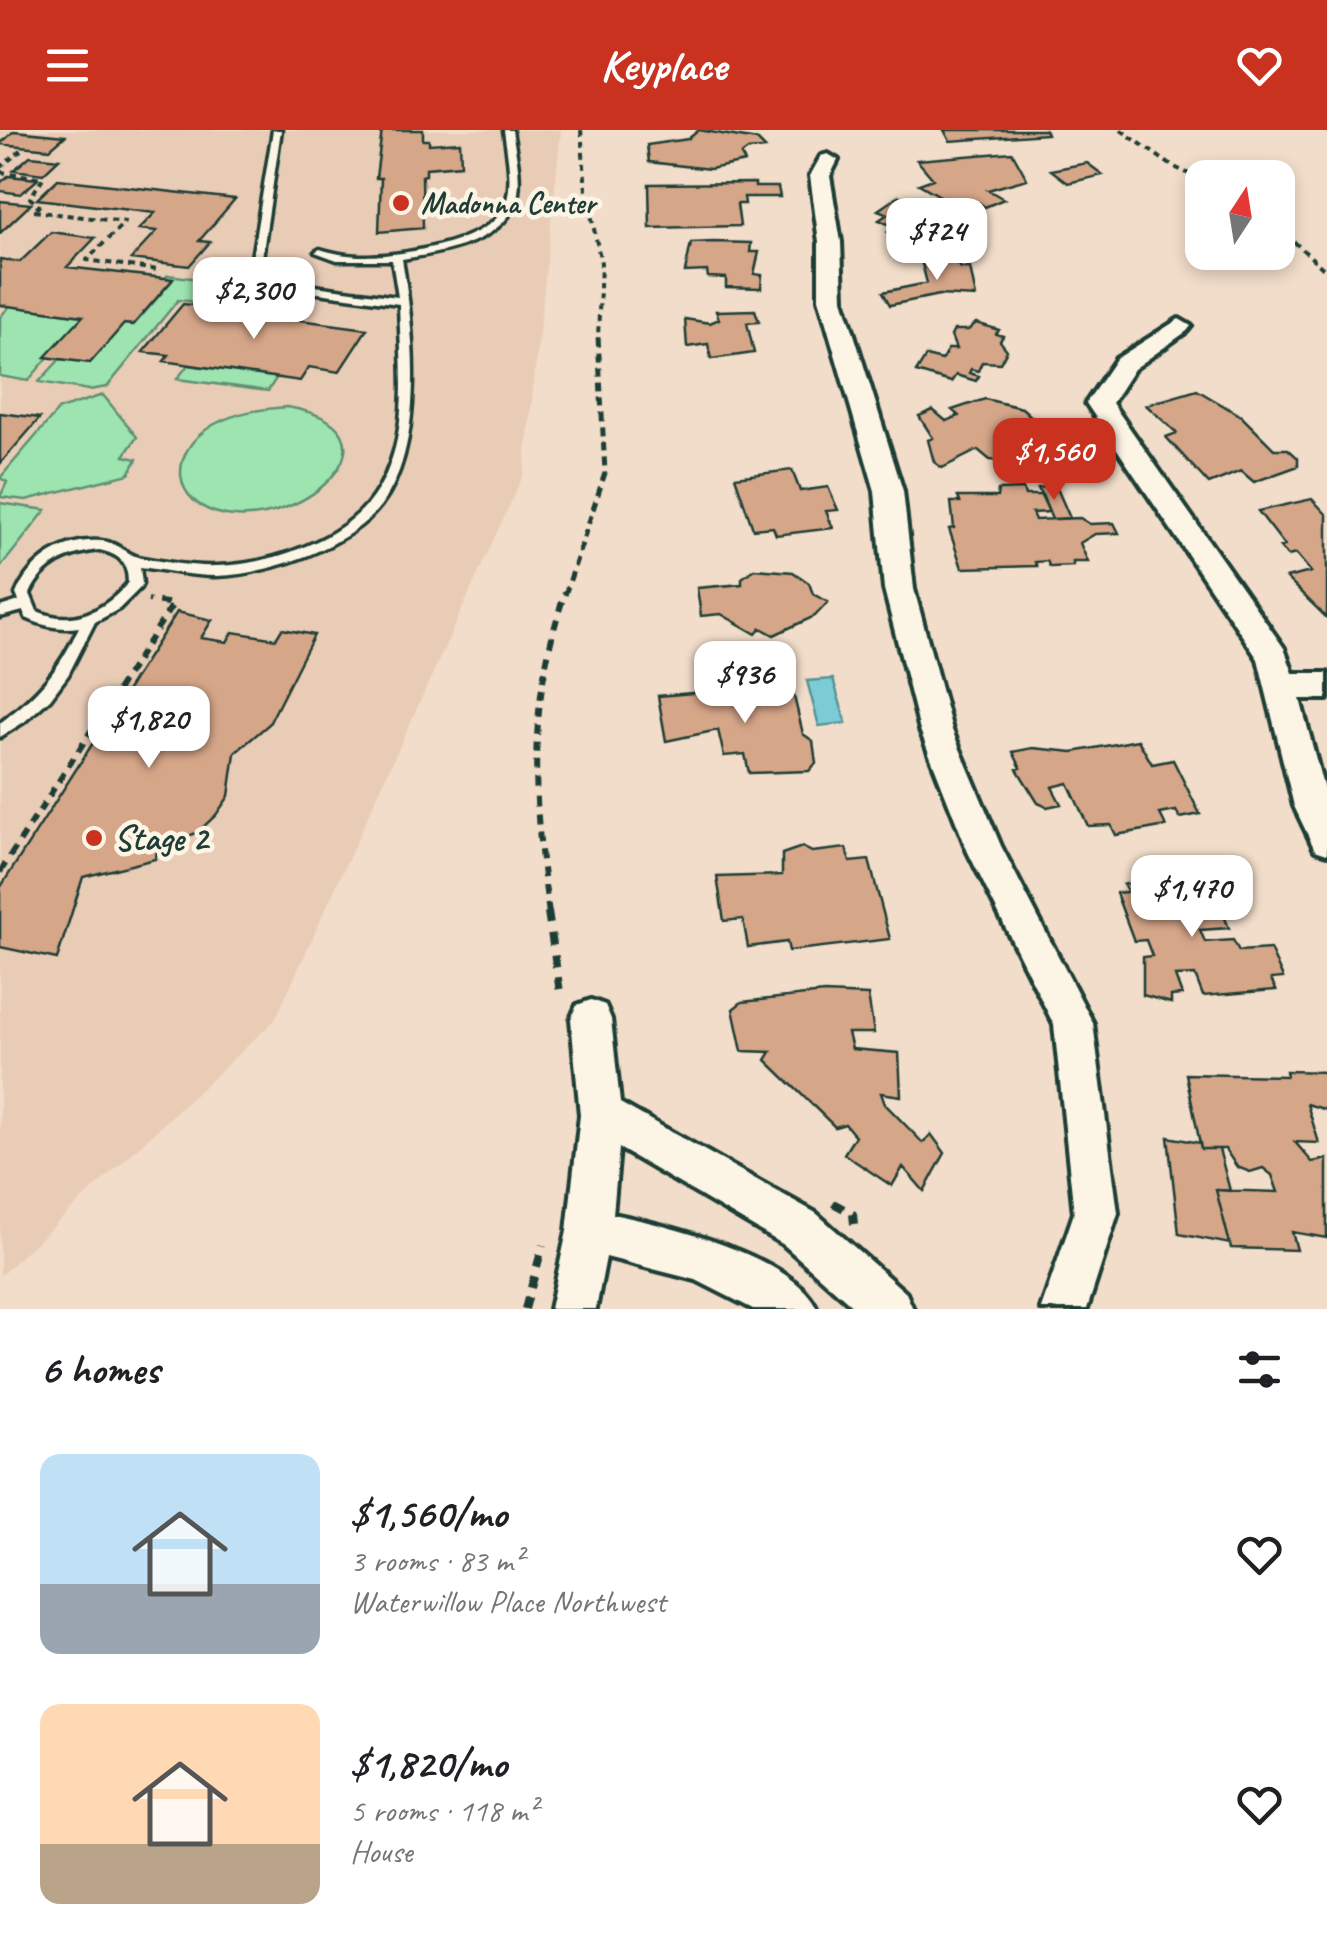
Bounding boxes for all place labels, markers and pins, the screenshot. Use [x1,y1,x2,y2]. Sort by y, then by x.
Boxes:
place label: Madonna Center [421,184,599,222]
marker: Madonna Center [390,192,412,214]
pin: $724 [878,198,996,283]
pin: $2,300 [173,257,335,342]
pin: $1,560 [973,418,1135,503]
pin: $936 [686,641,804,726]
pin: $1,820 [68,686,230,771]
place label: Stage 2 [114,816,211,861]
marker: Stage 2 [83,827,105,849]
pin: $1,470 [1111,855,1273,940]

